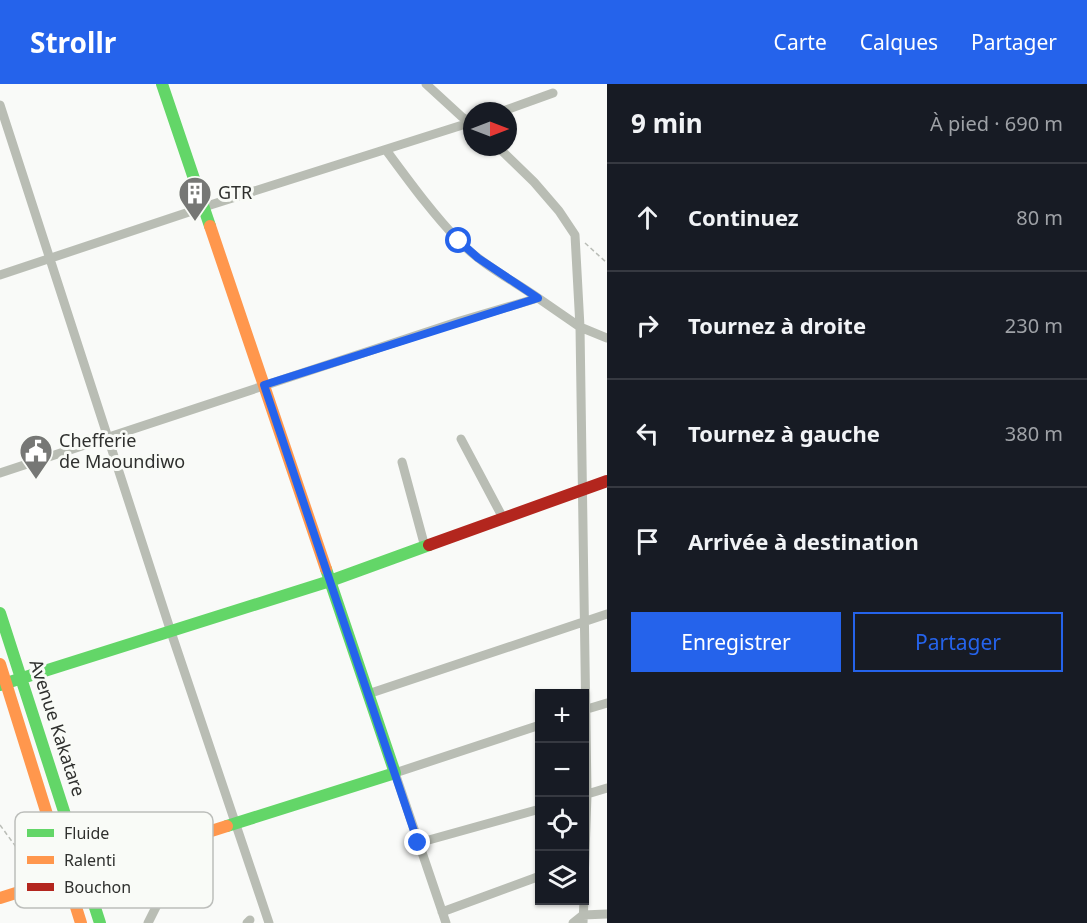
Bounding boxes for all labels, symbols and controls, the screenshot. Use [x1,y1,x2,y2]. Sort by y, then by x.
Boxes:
text: Strollr [30,23,116,61]
text: Carte [774,28,827,56]
text: Calques [860,28,938,56]
text: Partager [971,28,1057,56]
north arrow [463,102,517,156]
text: 9 min [631,105,703,141]
text: À pied · 690 m [930,110,1063,137]
building icon: GTR [177,175,213,222]
place label: GTR [218,180,252,204]
icon: ahead [631,201,664,234]
text: Continuez [688,202,799,232]
text: 80 m [1016,204,1063,231]
route start [445,227,471,253]
icon: right [631,309,664,342]
text: Tournez à droite [688,310,866,340]
text: 230 m [1005,312,1063,339]
icon: left [631,417,664,450]
text: Tournez à gauche [688,418,880,448]
text: 380 m [1005,420,1063,447]
place label: Chefferie de Maoundiwo [59,428,185,473]
public building icon: Chefferie de Maoundiwo [18,433,54,480]
icon: arrive [631,525,664,558]
text: Arrivée à destination [688,526,919,556]
button: Enregistrer [631,612,841,672]
button: Partager [853,612,1063,672]
street label: Avenue Kakatare [24,656,91,799]
map controls [535,689,589,905]
button: + [535,689,589,743]
button: − [535,743,589,797]
button: locate [535,797,589,851]
legend [15,812,213,908]
text: Fluide [64,822,109,844]
route end [404,829,430,855]
text: Ralenti [64,849,116,871]
button: layers [535,851,589,905]
text: Bouchon [64,876,131,898]

